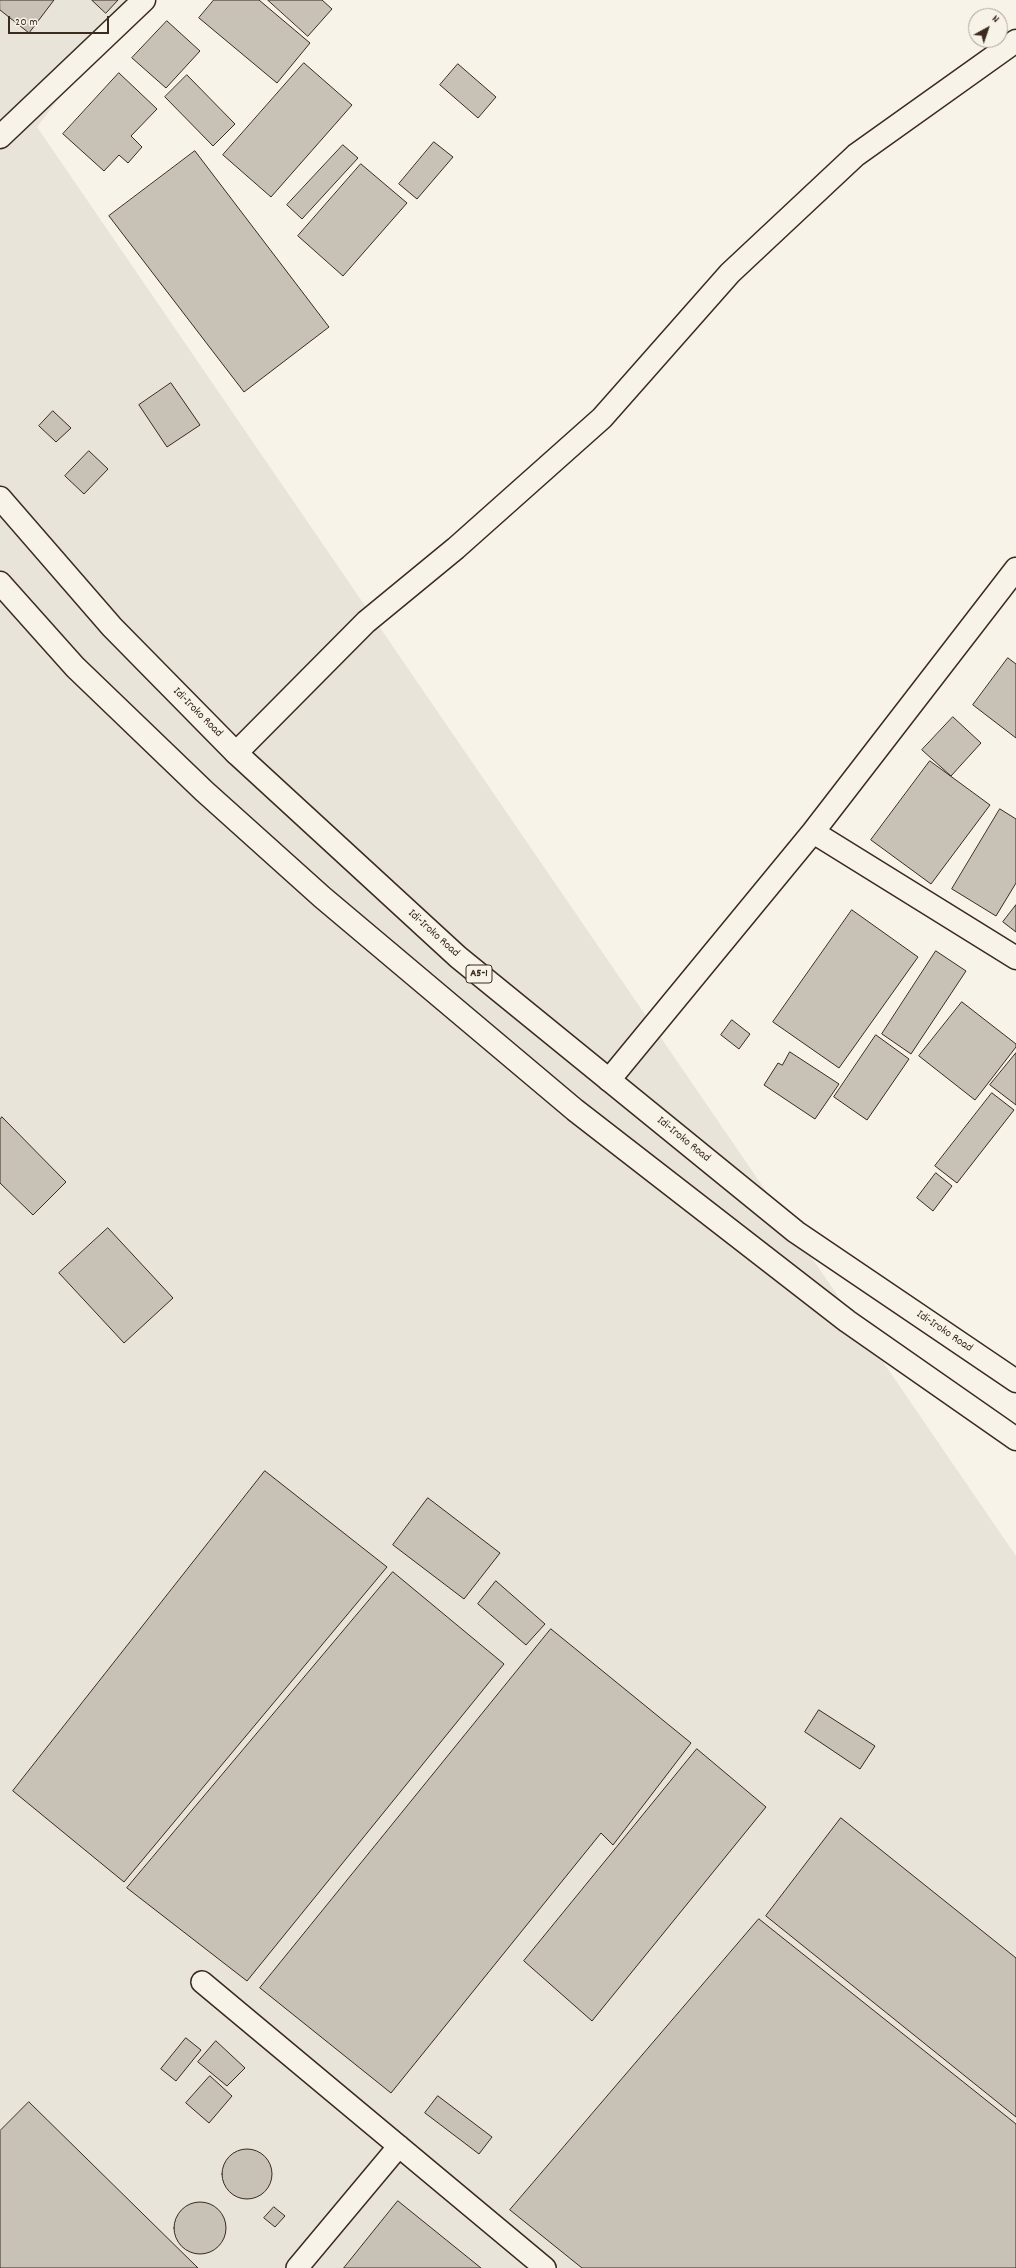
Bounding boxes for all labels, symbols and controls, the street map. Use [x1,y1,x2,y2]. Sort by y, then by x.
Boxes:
scale bar [10,8,111,34]
north arrow [968,8,1008,48]
text: N [988,12,1002,27]
text: 20 m [15,14,38,31]
street label: Idi-Iroko Road [169,685,225,741]
street label: Idi-Iroko Road [404,907,462,961]
road number: A5-1 [466,965,492,983]
street label: Idi-Iroko Road [653,1114,713,1166]
street label: Idi-Iroko Road [913,1308,975,1356]

